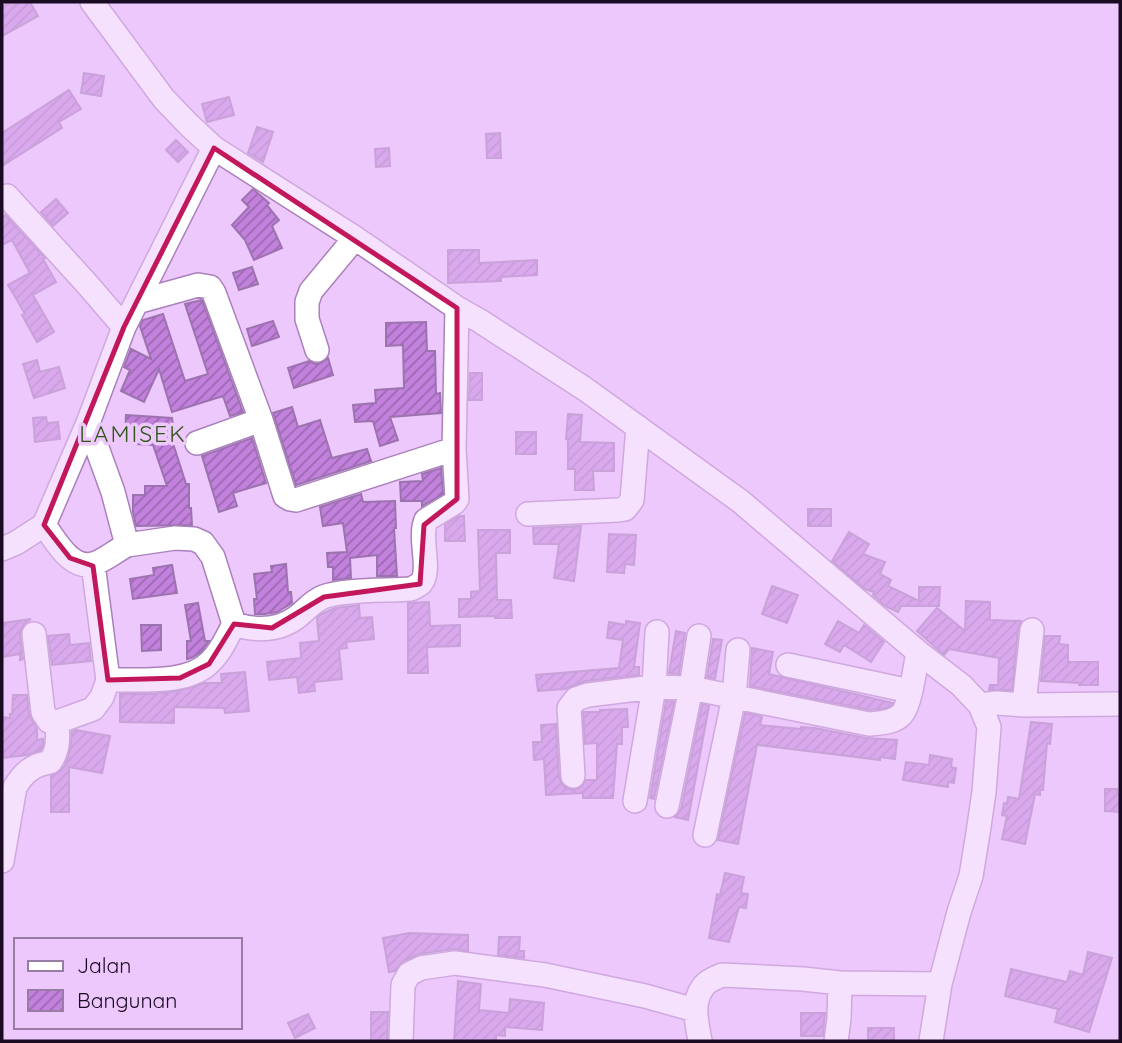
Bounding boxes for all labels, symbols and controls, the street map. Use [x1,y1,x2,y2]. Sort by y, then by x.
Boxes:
district label: LAMISEK [79,419,187,448]
legend [14,938,242,1029]
text: Jalan [77,952,131,978]
text: Bangunan [77,987,177,1013]

